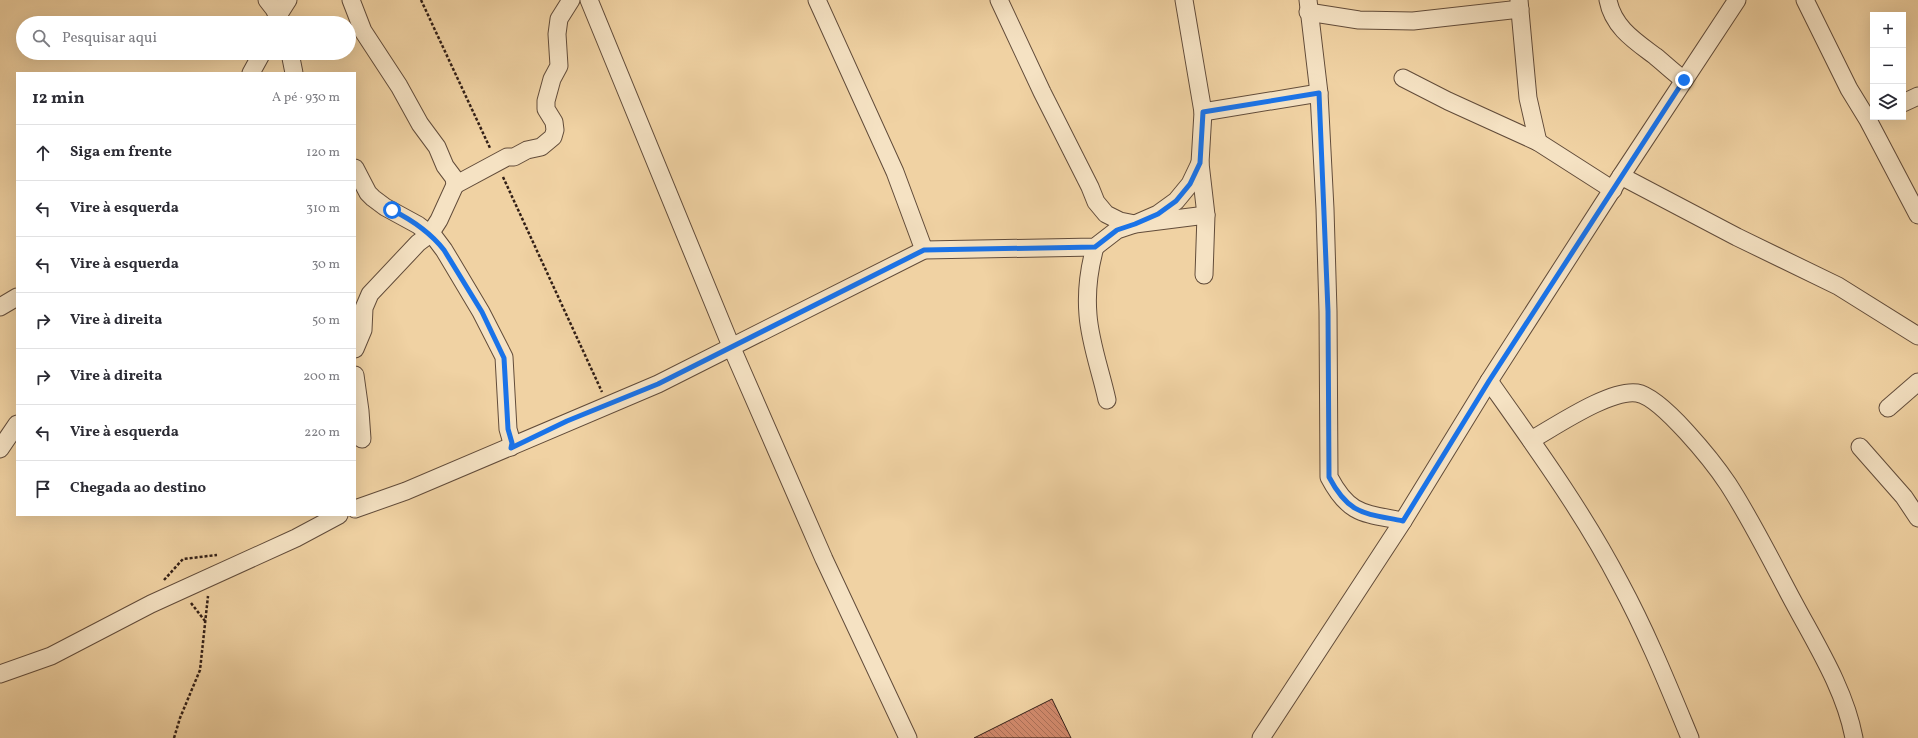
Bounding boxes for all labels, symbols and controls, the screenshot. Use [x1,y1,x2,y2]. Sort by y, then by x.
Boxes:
map controls [1870,12,1906,120]
button: + [1870,12,1906,48]
search box [16,16,356,60]
icon: search [30,27,52,49]
text: Pesquisar aqui [62,28,157,49]
button: − [1870,48,1906,84]
route end [1675,71,1693,89]
button: layers [1870,84,1906,120]
text: 12 min [32,87,85,110]
text: A pé · 930 m [272,89,340,107]
icon: ahead [32,142,54,164]
text: Siga em frente [70,142,172,163]
text: 120 m [306,144,340,162]
icon: left [32,198,54,220]
text: Vire à esquerda [70,198,179,219]
text: 310 m [306,200,340,218]
route start [383,201,401,219]
icon: left [32,254,54,276]
text: Vire à esquerda [70,254,179,275]
text: 30 m [312,256,340,274]
icon: right [32,310,54,332]
text: Vire à direita [70,310,162,331]
text: 50 m [312,312,340,330]
icon: right [32,366,54,388]
text: Vire à direita [70,366,162,387]
text: 200 m [303,368,340,386]
icon: left [32,422,54,444]
text: Vire à esquerda [70,422,179,443]
text: 220 m [304,424,340,442]
icon: arrive [32,478,54,500]
text: Chegada ao destino [70,478,206,499]

